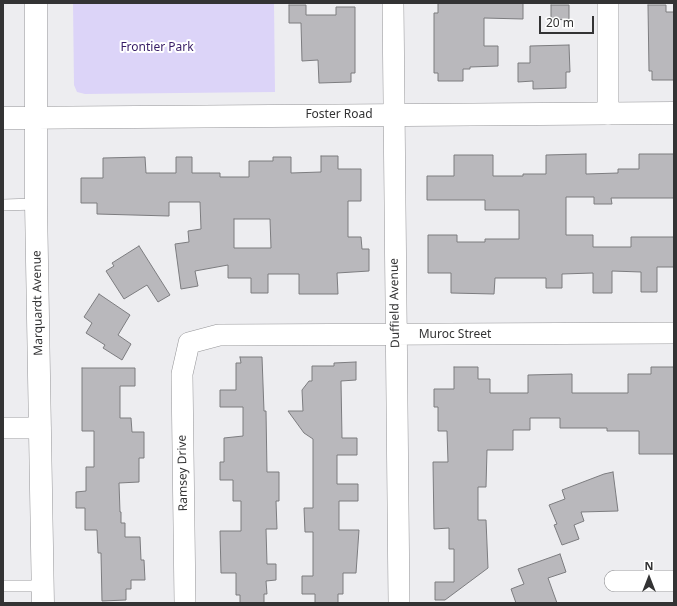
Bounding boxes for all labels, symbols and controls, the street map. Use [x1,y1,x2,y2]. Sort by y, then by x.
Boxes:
scale bar [541,8,596,34]
text: 20 m [546,14,574,31]
park label: Frontier Park [120,41,194,55]
street label: Foster Road [305,108,373,122]
street label: Marquardt Avenue [30,250,46,356]
street label: Duffield Avenue [387,258,403,348]
street label: Muroc Street [419,328,491,342]
street label: Ramsey Drive [175,435,191,511]
north arrow [629,558,669,598]
text: N [645,558,653,573]

